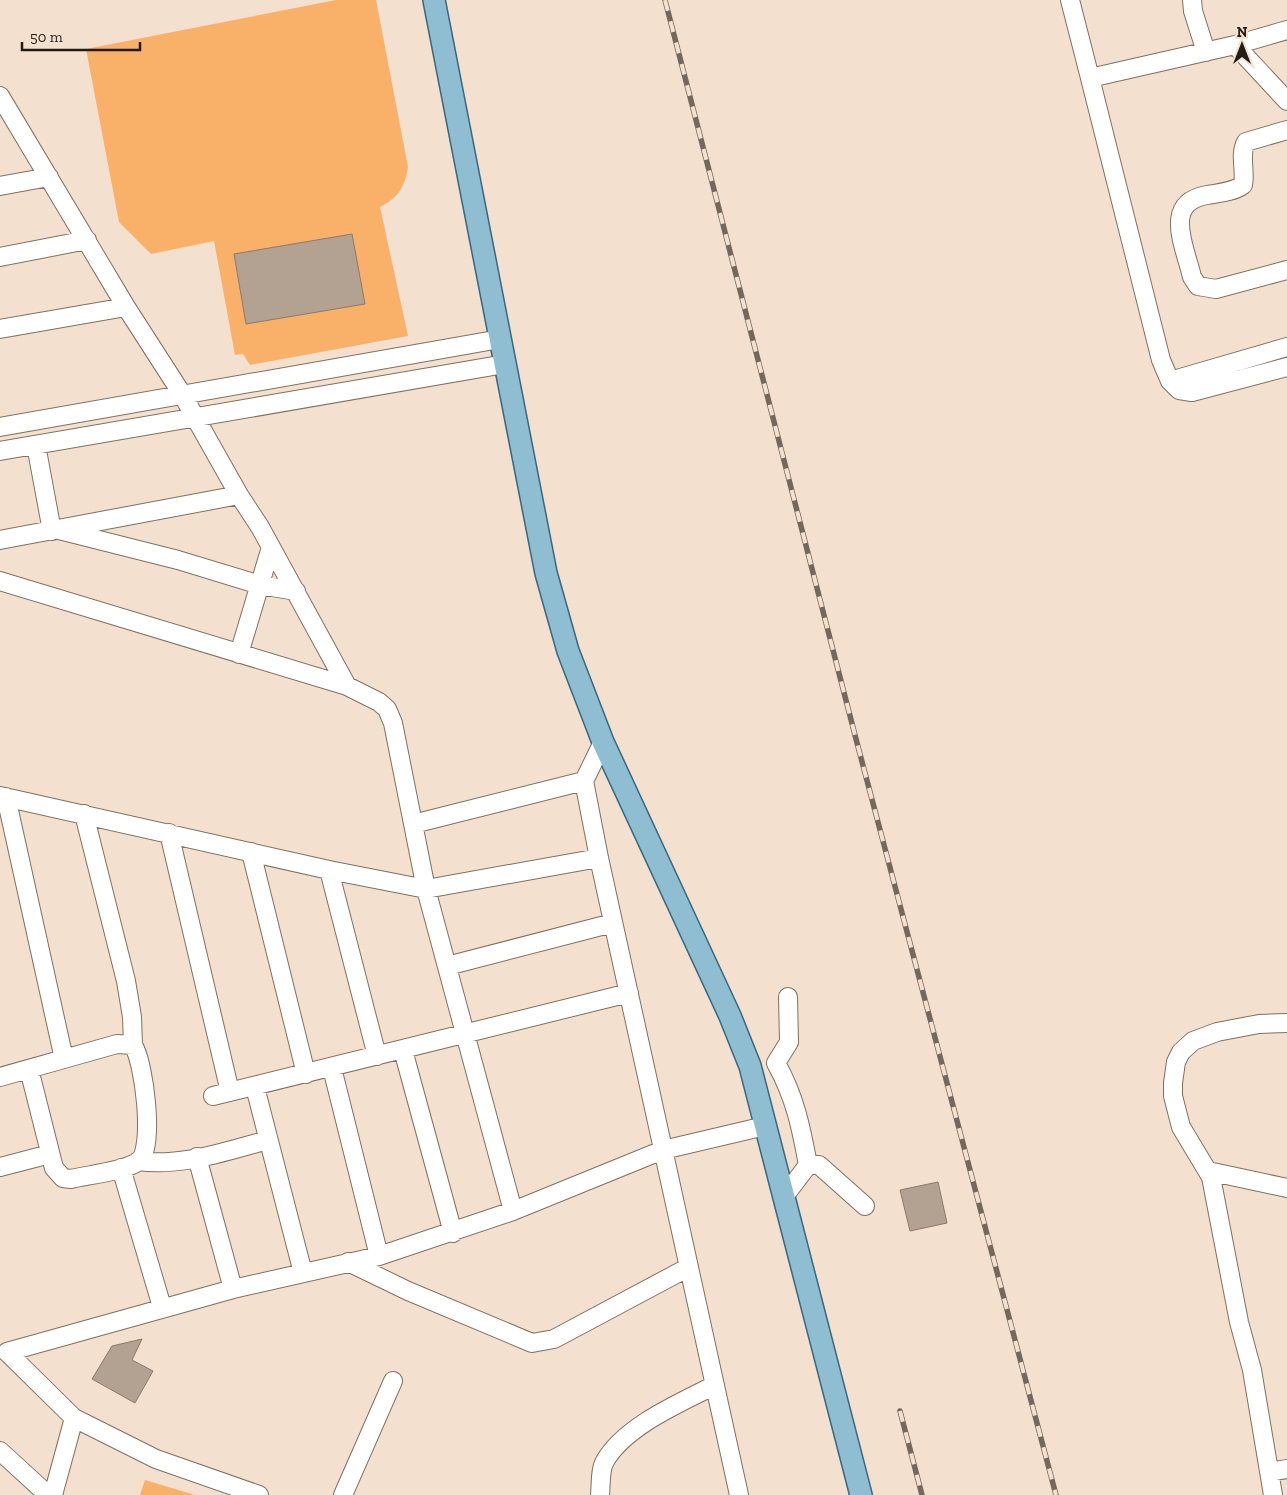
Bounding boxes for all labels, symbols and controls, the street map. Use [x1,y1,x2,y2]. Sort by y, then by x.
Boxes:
scale bar [22,20,140,52]
north arrow [1217,20,1267,70]
text: N [1237,24,1248,41]
text: 50 m [30,28,63,46]

